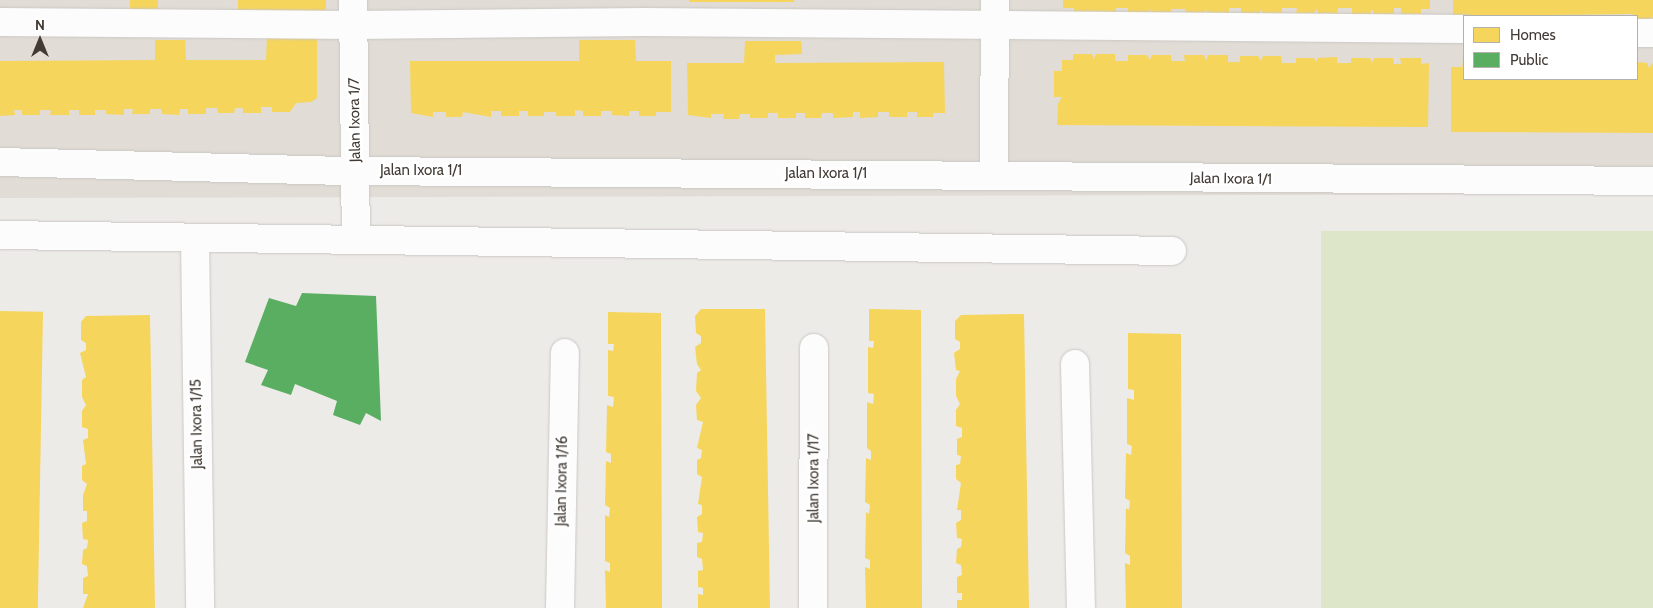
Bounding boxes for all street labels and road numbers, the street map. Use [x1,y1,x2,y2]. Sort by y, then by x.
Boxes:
street label: Jalan Ixora 1/7 [345,77,365,163]
street label: Jalan Ixora 1/1 [380,162,462,180]
street label: Jalan Ixora 1/1 [785,165,867,183]
street label: Jalan Ixora 1/1 [1190,169,1272,189]
street label: Jalan Ixora 1/15 [187,379,207,469]
street label: Jalan Ixora 1/17 [805,433,823,523]
street label: Jalan Ixora 1/16 [552,436,572,526]

